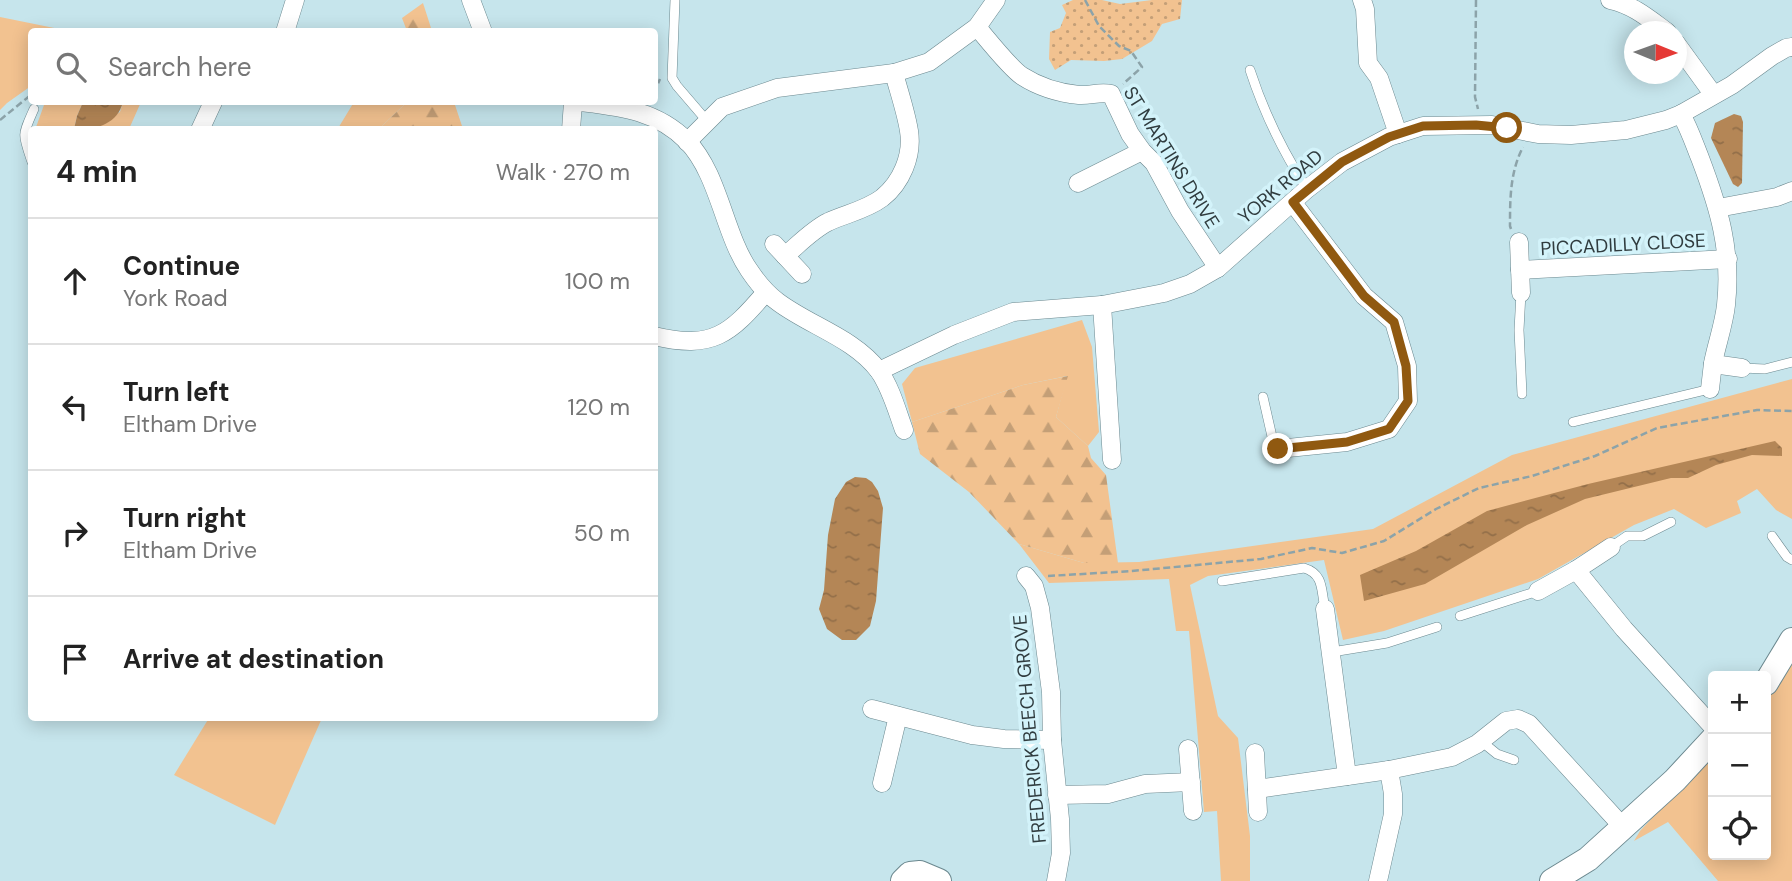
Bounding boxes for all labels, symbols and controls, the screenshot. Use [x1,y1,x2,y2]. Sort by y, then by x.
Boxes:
north arrow [1624,21,1687,84]
search box [28,28,658,105]
icon: search [52,48,90,86]
text: Search here [108,50,251,84]
street label: ST MARTINS DRIVE [1118,82,1225,233]
route start [1491,112,1522,143]
street label: YORK ROAD [1233,144,1328,229]
text: 4 min [56,152,138,191]
text: Walk · 270 m [496,157,630,187]
street label: PICCADILLY CLOSE [1540,228,1706,261]
text: Continue [123,249,240,283]
icon: ahead [56,262,94,300]
text: 100 m [565,266,630,296]
text: York Road [123,283,228,313]
text: Turn left [123,375,230,409]
icon: left [56,388,94,426]
text: 120 m [567,392,630,422]
text: Eltham Drive [123,409,257,439]
route end [1262,433,1293,464]
text: Turn right [123,501,247,535]
icon: right [56,514,94,552]
text: 50 m [574,518,630,548]
text: Eltham Drive [123,535,257,565]
street label: FREDERICK BEECH GROVE [1007,614,1052,844]
icon: arrive [56,640,94,678]
text: Arrive at destination [123,642,384,676]
map controls [1708,671,1771,860]
button: + [1708,671,1771,734]
button: − [1708,734,1771,797]
button: locate [1708,797,1771,860]

